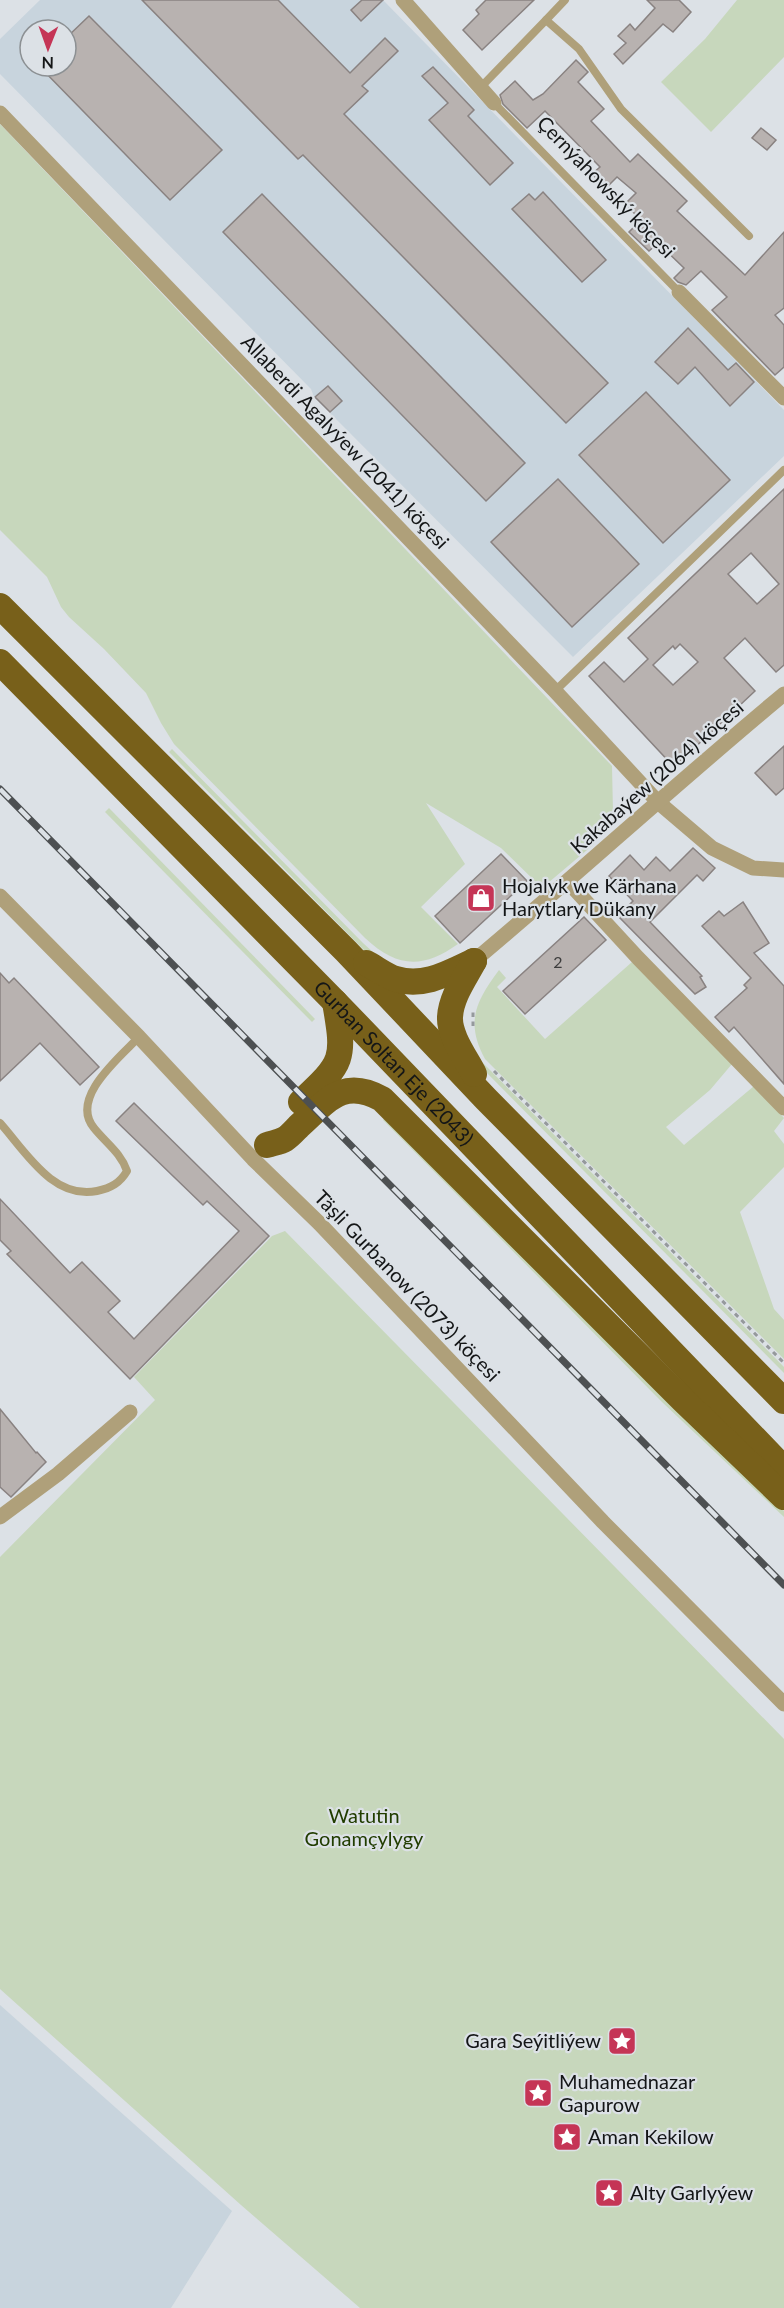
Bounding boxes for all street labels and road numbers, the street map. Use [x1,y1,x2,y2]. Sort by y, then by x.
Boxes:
street label: Çernýahowský köçesi [533,110,681,262]
street label: Allaberdi Agalyýew (2041) köçesi [237,329,455,553]
street label: Kakabaýew (2064) köçesi [565,695,748,858]
street label: Gurban Soltan Eje (2043) [309,975,479,1150]
street label: Täşli Gurbanow (2073) köçesi [310,1185,505,1386]

